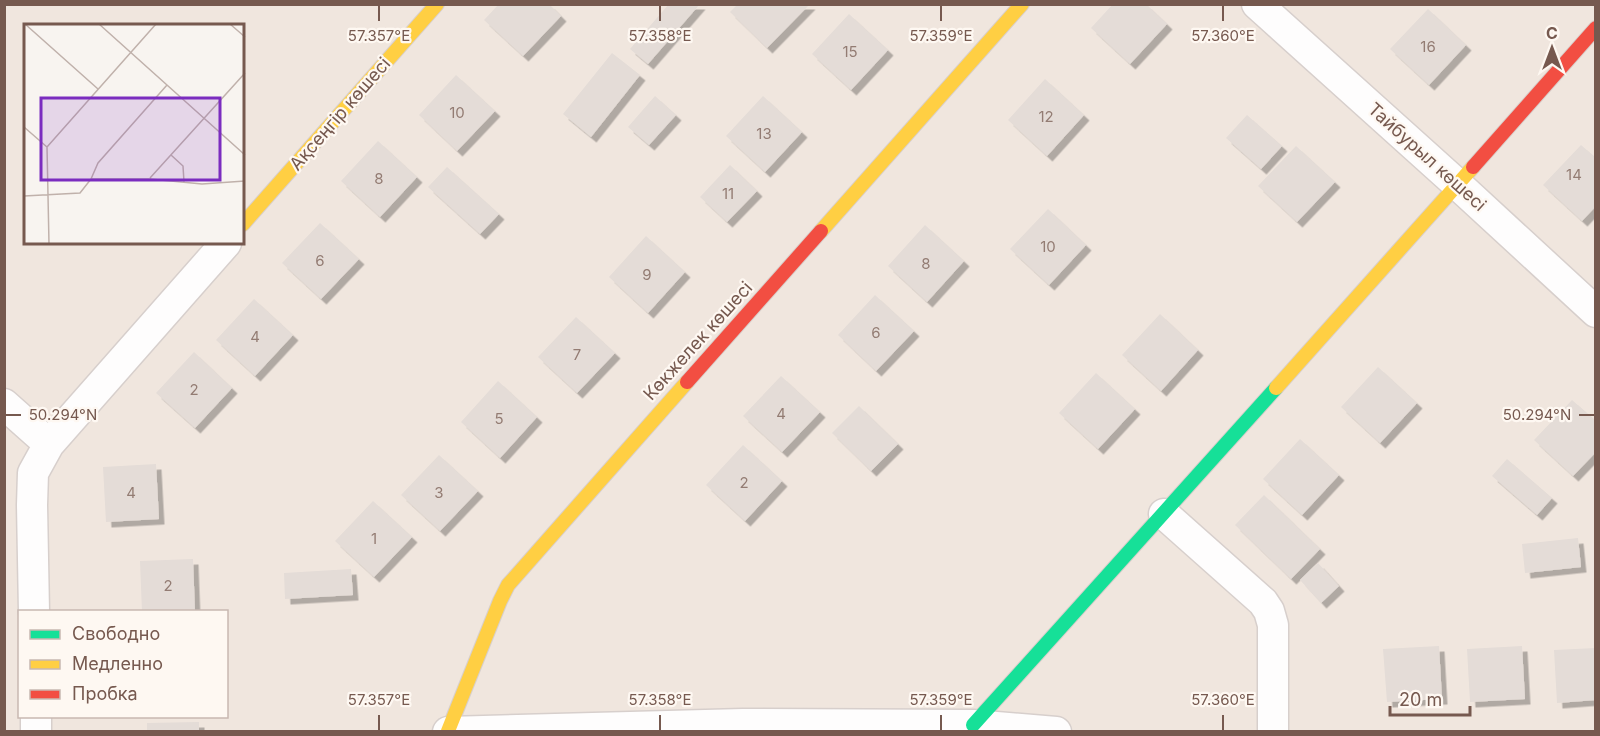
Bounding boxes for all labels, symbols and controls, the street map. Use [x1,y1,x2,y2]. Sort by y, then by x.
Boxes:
north arrow [1522,18,1582,78]
text: С [1546,23,1558,43]
inset map [24,24,244,244]
text: 57.357°E [348,26,410,45]
text: 57.358°E [629,26,691,45]
text: 57.359°E [909,26,973,45]
text: 57.360°E [1191,26,1255,45]
house number: 16 [1420,37,1436,56]
house number: 15 [842,42,858,61]
street label: Ақсеңгір көшесі [285,53,394,174]
street label: Тайбурыл көшесі [1364,98,1491,215]
house number: 10 [449,103,465,122]
house number: 12 [1038,107,1054,126]
house number: 13 [756,124,772,143]
house number: 14 [1566,165,1582,184]
house number: 8 [374,169,384,188]
house number: 11 [722,184,734,203]
house number: 10 [1040,237,1056,256]
house number: 6 [315,251,325,270]
house number: 8 [921,254,931,273]
house number: 9 [642,265,652,284]
street label: Көкжелек көшесі [639,277,756,404]
house number: 6 [871,323,881,342]
house number: 4 [250,327,260,346]
house number: 7 [573,345,581,364]
house number: 2 [189,380,199,399]
house number: 4 [776,404,786,423]
text: 50.294°N [29,405,97,424]
text: 50.294°N [1503,405,1571,424]
house number: 5 [494,409,504,428]
house number: 2 [739,473,749,492]
house number: 4 [126,483,136,502]
house number: 3 [434,483,444,502]
house number: 1 [371,529,377,548]
house number: 2 [163,576,173,595]
legend [18,610,228,718]
text: Свободно [72,623,160,644]
text: Медленно [72,653,163,674]
scale bar [1390,679,1470,717]
text: Пробка [72,683,138,704]
text: 20 m [1399,689,1442,710]
text: 57.357°E [348,690,410,709]
text: 57.358°E [629,690,691,709]
text: 57.359°E [909,690,973,709]
text: 57.360°E [1191,690,1255,709]

